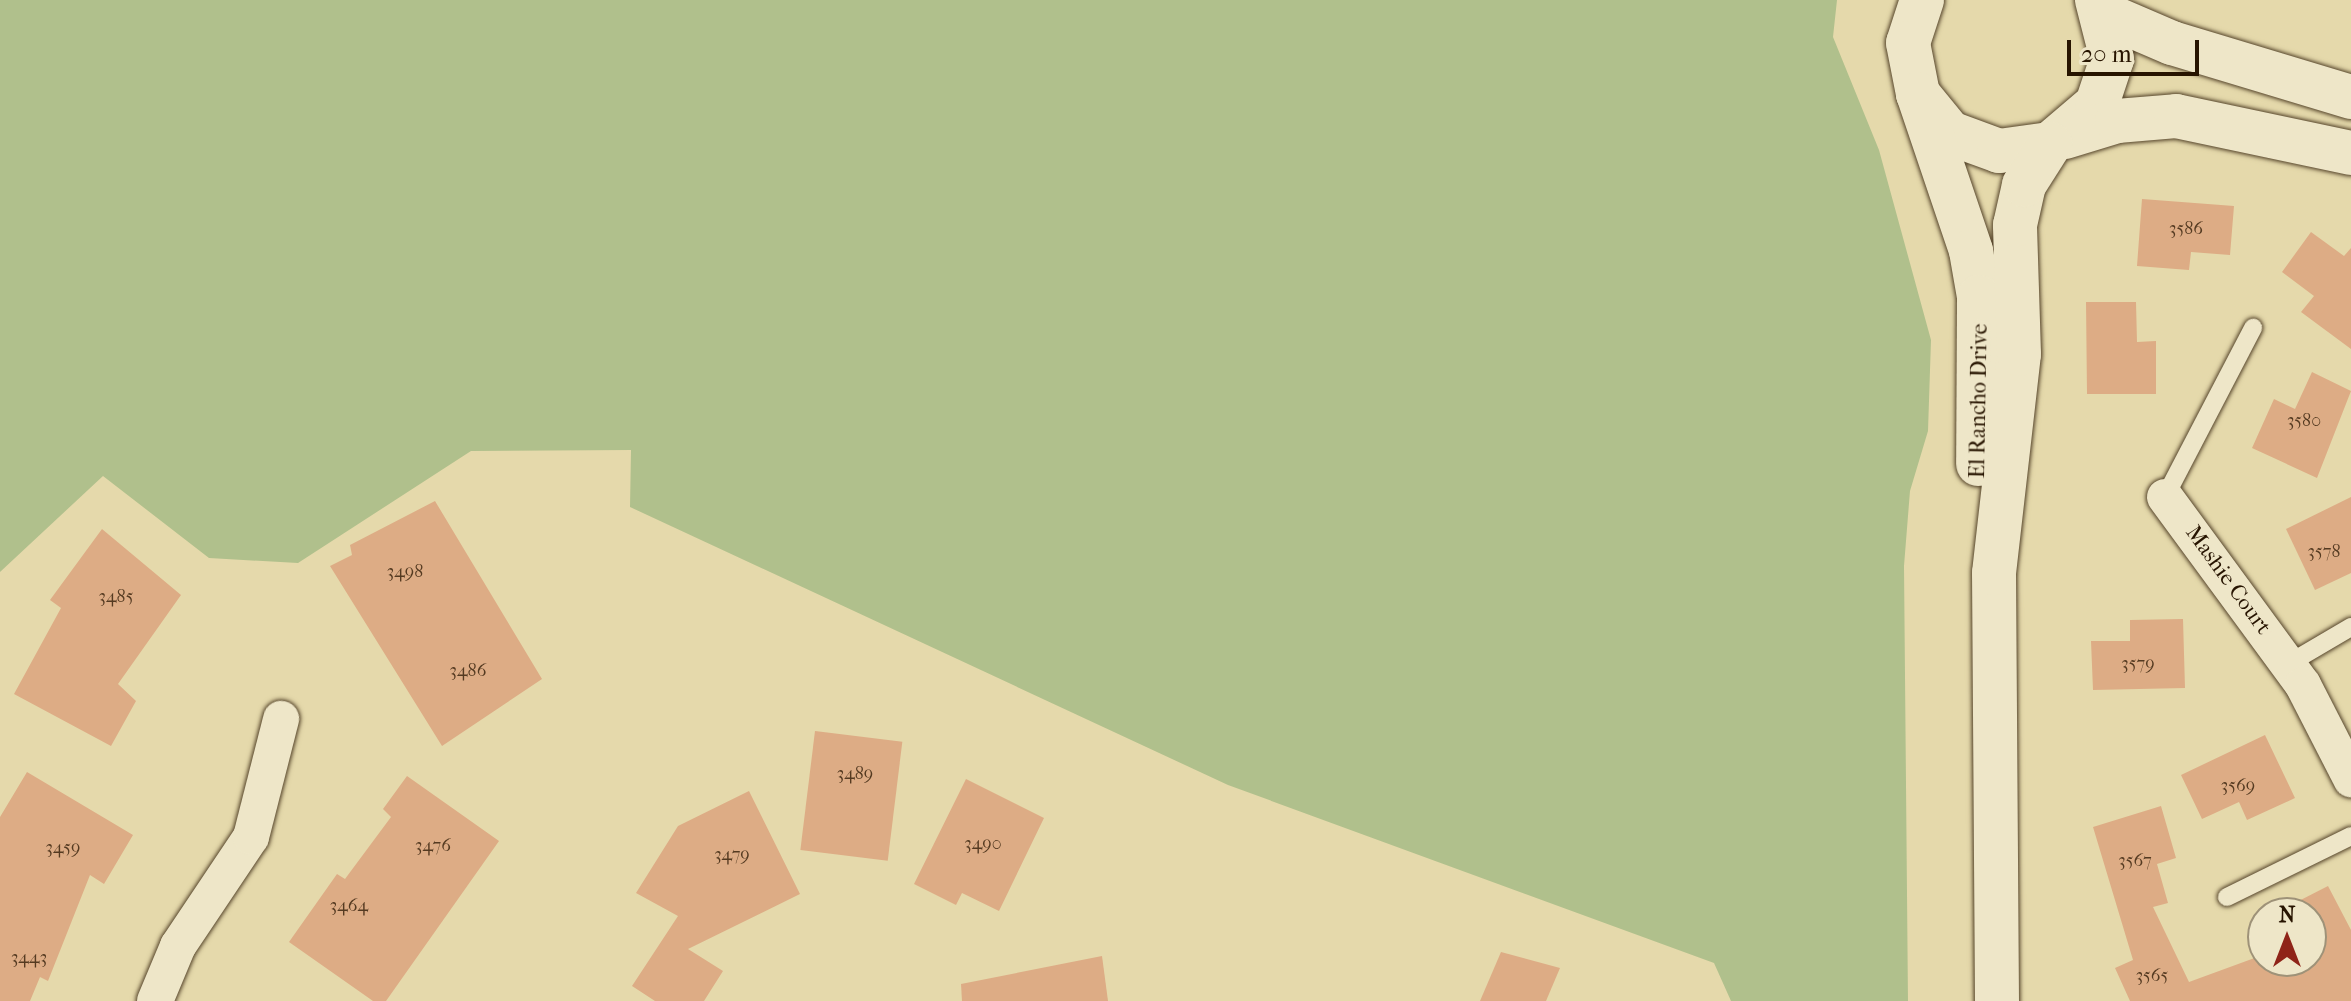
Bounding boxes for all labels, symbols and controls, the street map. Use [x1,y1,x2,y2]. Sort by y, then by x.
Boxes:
scale bar [2071,24,2203,74]
text: 20 m [2081,40,2132,68]
house number: 3586 [2169,218,2203,240]
street label: El Rancho Drive [1964,323,1994,479]
house number: 3580 [2287,410,2321,432]
street label: Mashie Court [2180,520,2276,640]
house number: 3578 [2308,541,2340,563]
house number: 3498 [387,561,423,583]
house number: 3485 [99,586,133,608]
house number: 3579 [2121,653,2155,675]
house number: 3486 [450,660,486,682]
house number: 3489 [837,763,873,785]
house number: 3569 [2221,775,2255,797]
house number: 3490 [964,833,1002,855]
house number: 3476 [415,835,451,857]
house number: 3459 [46,837,80,859]
house number: 3479 [714,844,750,866]
house number: 3567 [2118,850,2152,872]
house number: 3464 [330,895,368,917]
north arrow [2247,897,2327,977]
text: N [2279,902,2295,928]
house number: 3443 [11,947,47,969]
house number: 3565 [2136,965,2168,987]

